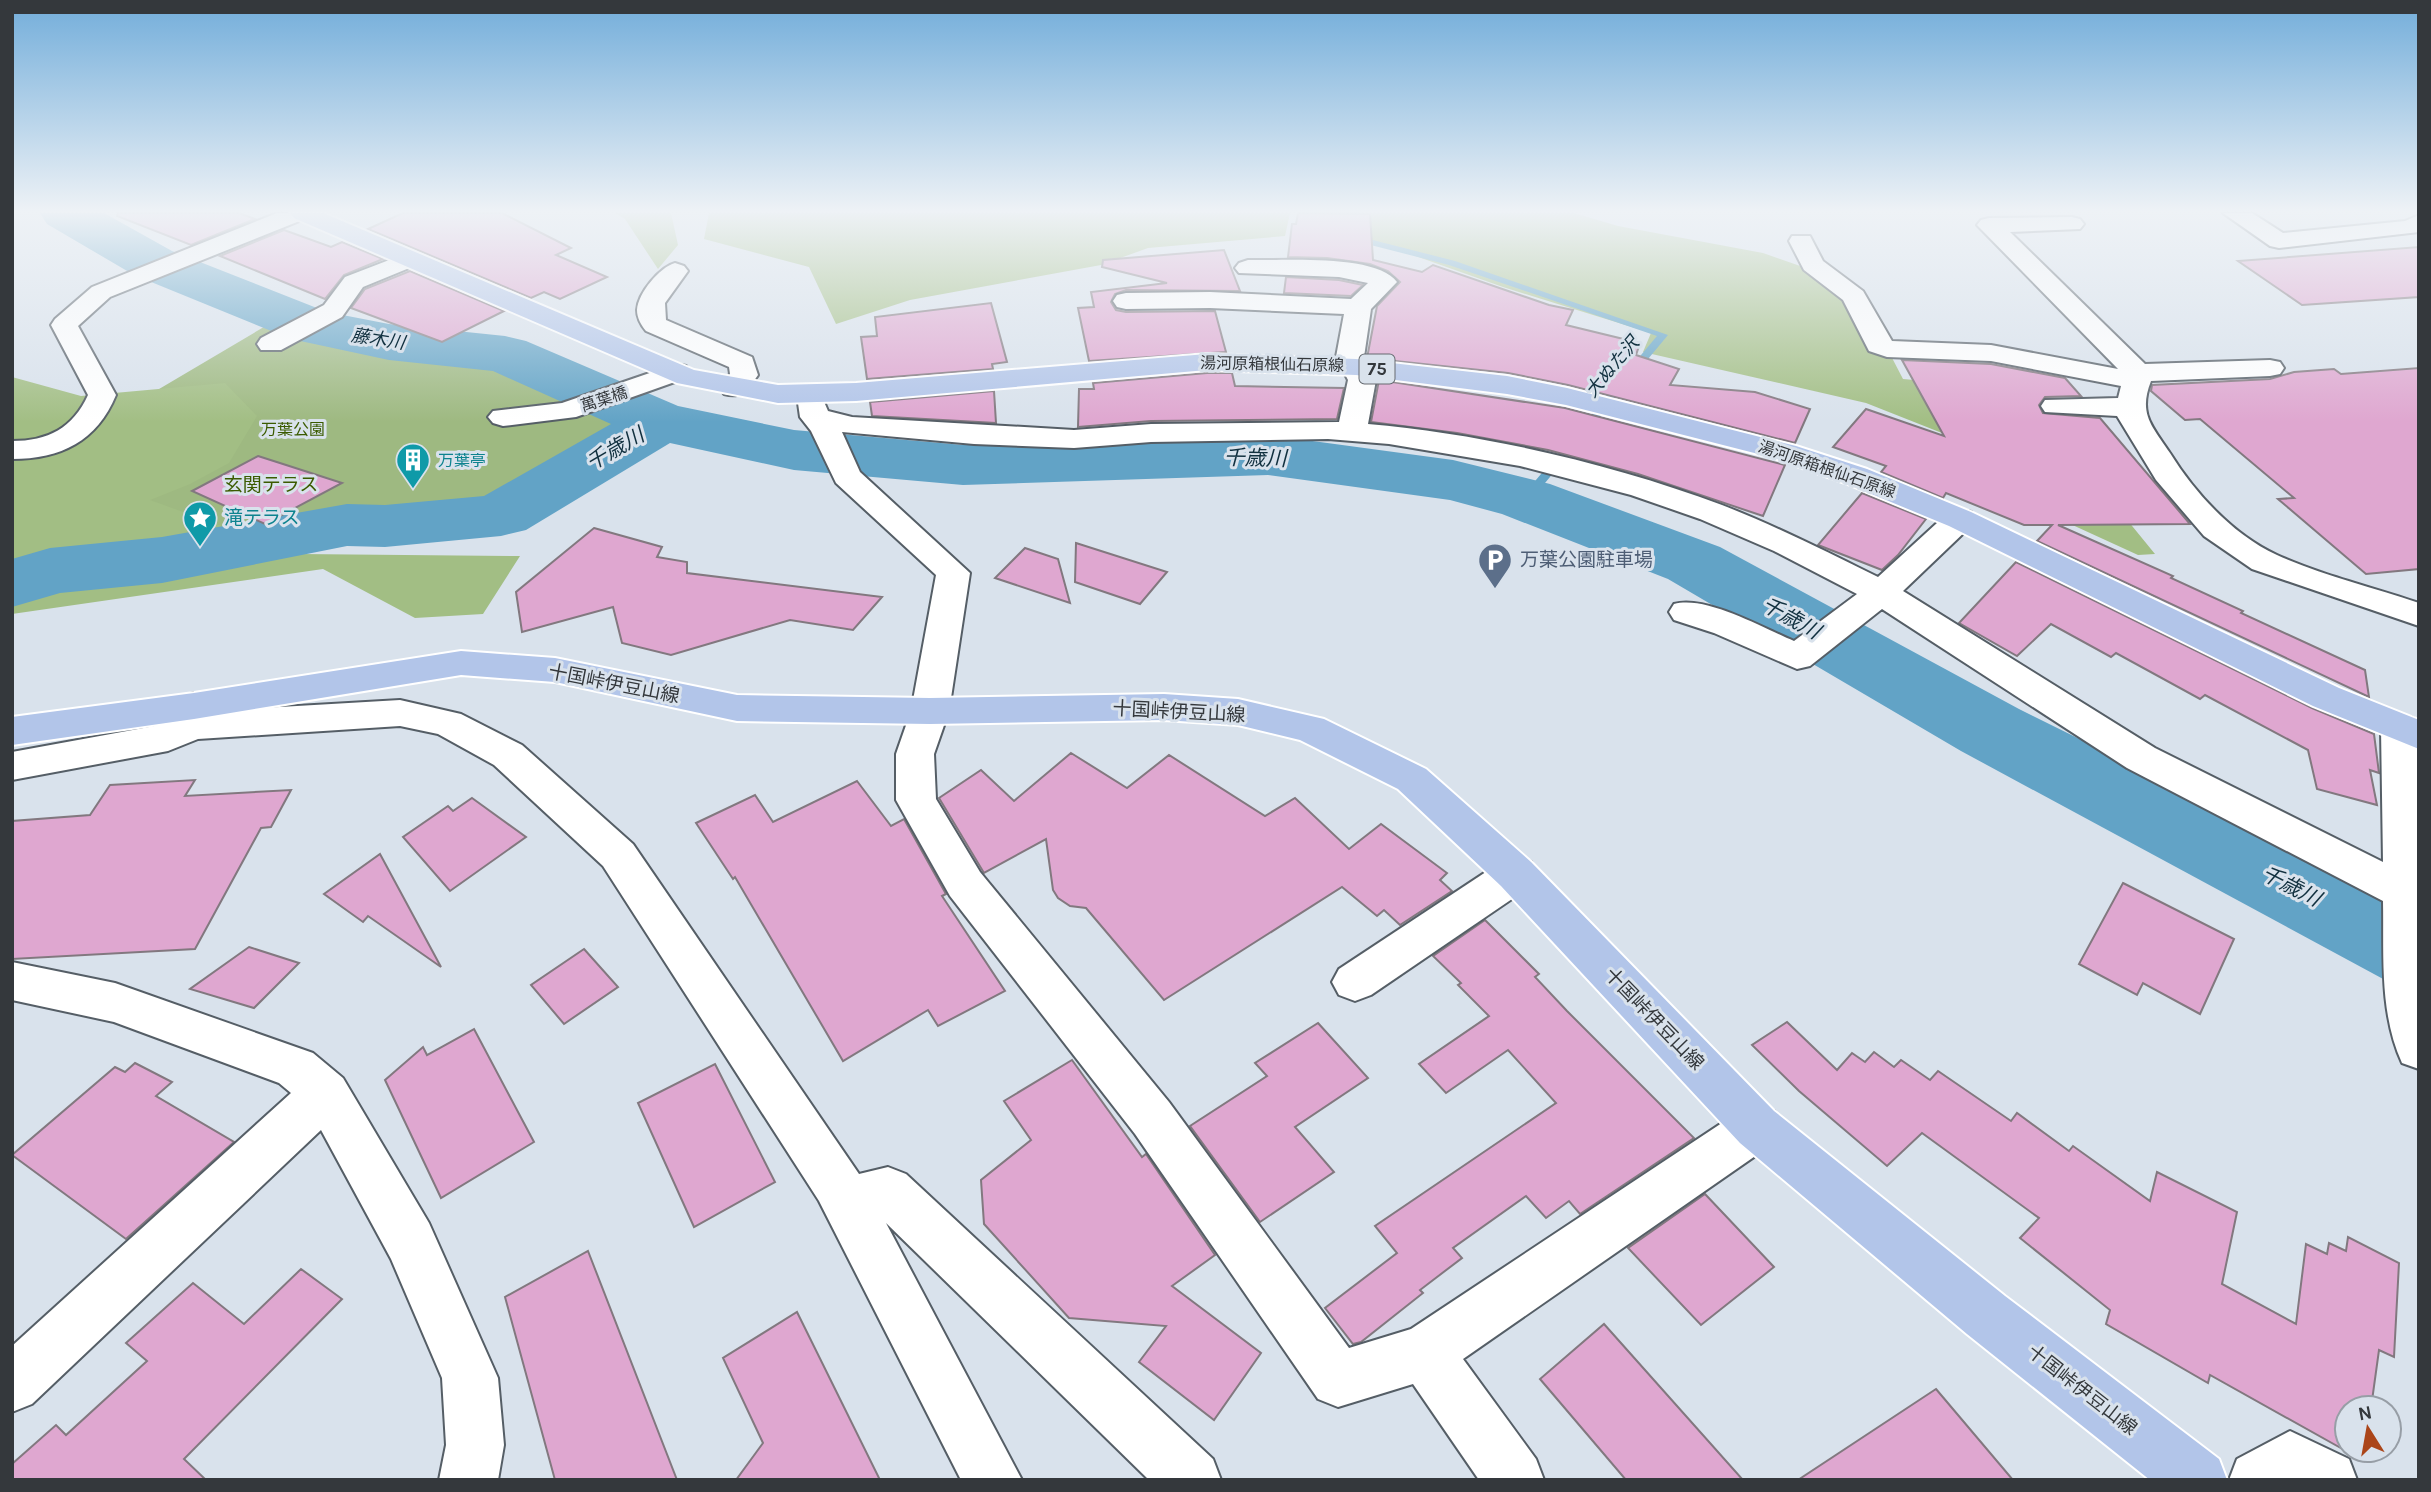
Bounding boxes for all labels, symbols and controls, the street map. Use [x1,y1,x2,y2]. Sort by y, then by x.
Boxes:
water label: 藤木川 [350,324,408,354]
water label: 大ぬた沢 [1580,331,1645,402]
street label: 湯河原箱根仙石原線 [1200,353,1344,375]
road number: 75 [1360,354,1394,384]
street label: 萬葉橋 [578,383,630,415]
park label: 万葉公園 [261,420,325,439]
water label: 千歳川 [582,422,650,475]
street label: 湯河原箱根仙石原線 [1756,437,1898,501]
building icon: 万葉亭 [394,441,432,490]
water label: 千歳川 [1223,445,1289,471]
place label: 万葉亭 [438,451,486,470]
park label: 玄関テラス [224,474,318,496]
place icon: 滝テラス [181,499,219,548]
place label: 滝テラス [224,507,300,529]
parking icon: 万葉公園駐車場 [1476,541,1514,590]
place label: 万葉公園駐車場 [1520,549,1653,571]
water label: 千歳川 [1758,592,1826,645]
street label: 十国峠伊豆山線 [547,661,681,707]
street label: 十国峠伊豆山線 [1112,698,1246,726]
water label: 千歳川 [2257,861,2326,912]
street label: 十国峠伊豆山線 [1600,964,1708,1074]
street label: 十国峠伊豆山線 [2023,1340,2141,1440]
north arrow [2333,1394,2403,1464]
text: N [2356,1401,2374,1425]

